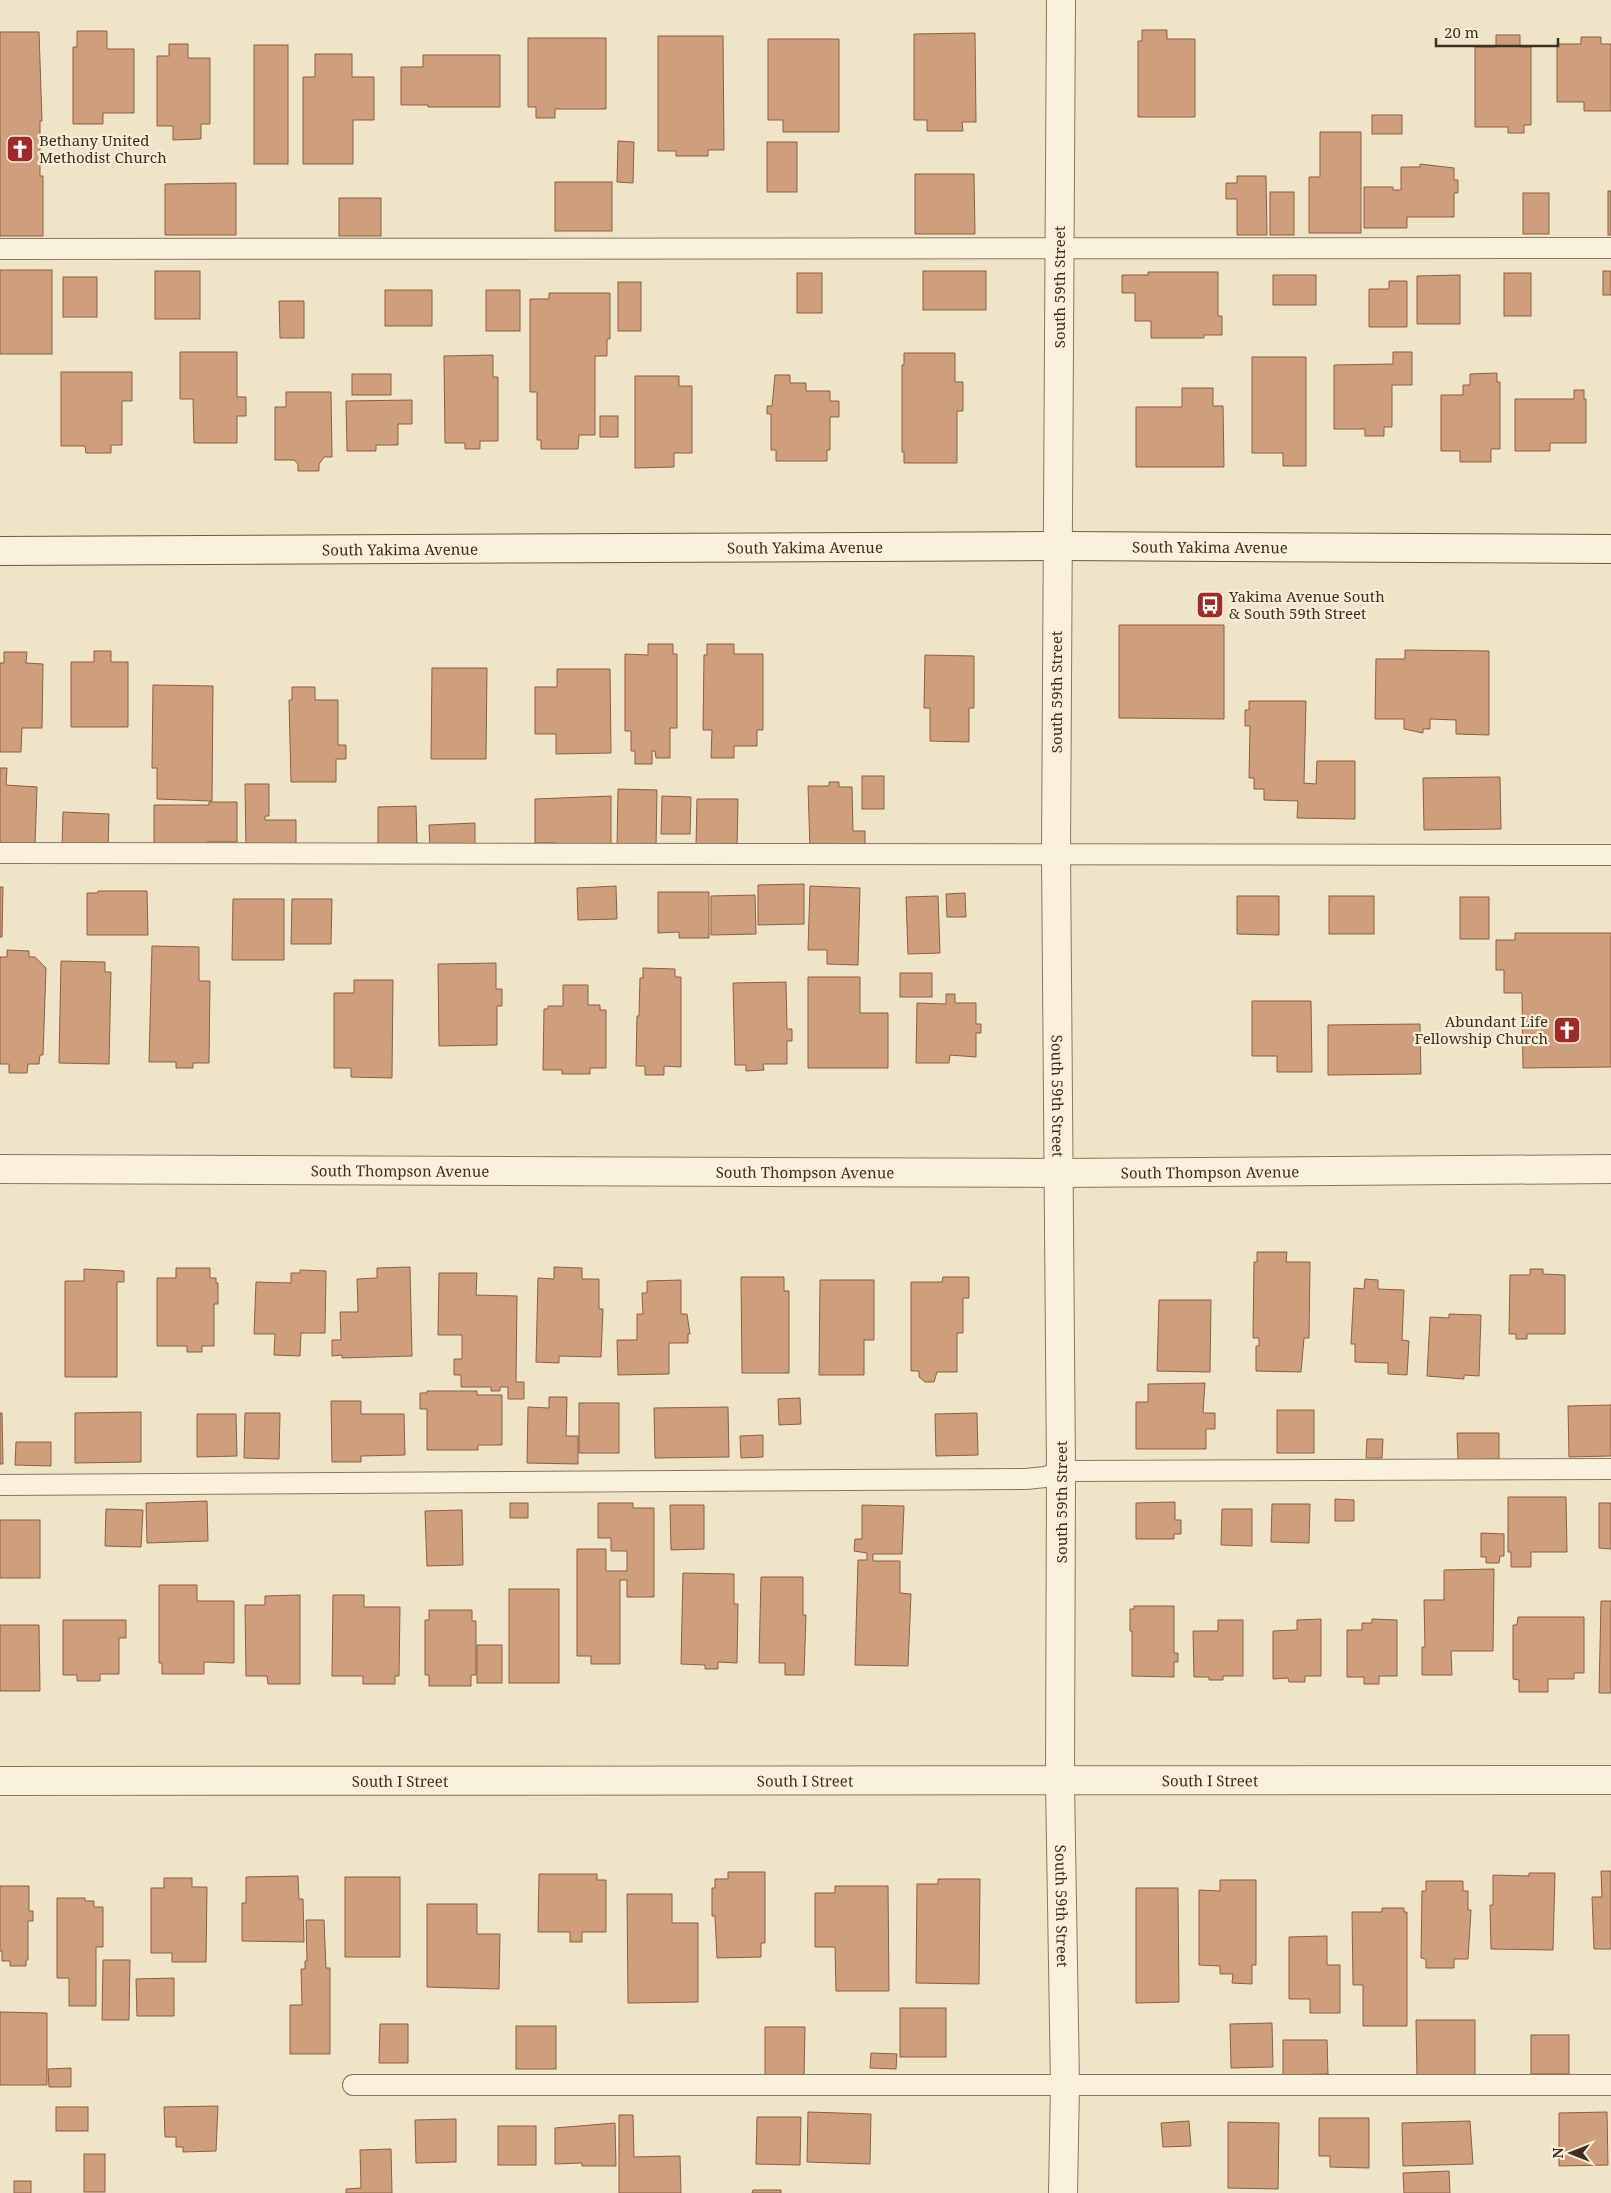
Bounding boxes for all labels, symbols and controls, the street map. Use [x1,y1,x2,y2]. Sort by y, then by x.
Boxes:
scale bar [1436,15,1558,47]
text: 20 m [1444,22,1479,42]
place label: Bethany United Methodist Church [39,130,167,167]
church icon: Bethany United Methodist Church [5,134,35,164]
street label: South 59th Street [1049,226,1069,348]
street label: South Yakima Avenue [1132,536,1288,557]
street label: South Yakima Avenue [727,537,883,558]
street label: South Yakima Avenue [322,539,478,559]
place label: Yakima Avenue South & South 59th Street [1228,586,1385,623]
bus stop icon: Yakima Avenue South & South 59th Street [1195,590,1225,620]
street label: South 59th Street [1046,631,1066,753]
place label: Abundant Life Fellowship Church [1414,1011,1548,1048]
church icon: Abundant Life Fellowship Church [1552,1015,1582,1045]
street label: South 59th Street [1047,1035,1068,1157]
street label: South Thompson Avenue [311,1160,489,1181]
street label: South Thompson Avenue [1121,1161,1299,1183]
street label: South Thompson Avenue [716,1162,894,1182]
street label: South 59th Street [1051,1441,1071,1563]
street label: South I Street [757,1770,853,1791]
street label: South I Street [1162,1770,1258,1790]
street label: South I Street [352,1771,448,1791]
street label: South 59th Street [1051,1845,1073,1967]
north arrow [1546,2128,1596,2178]
text: N [1548,2147,1567,2159]

